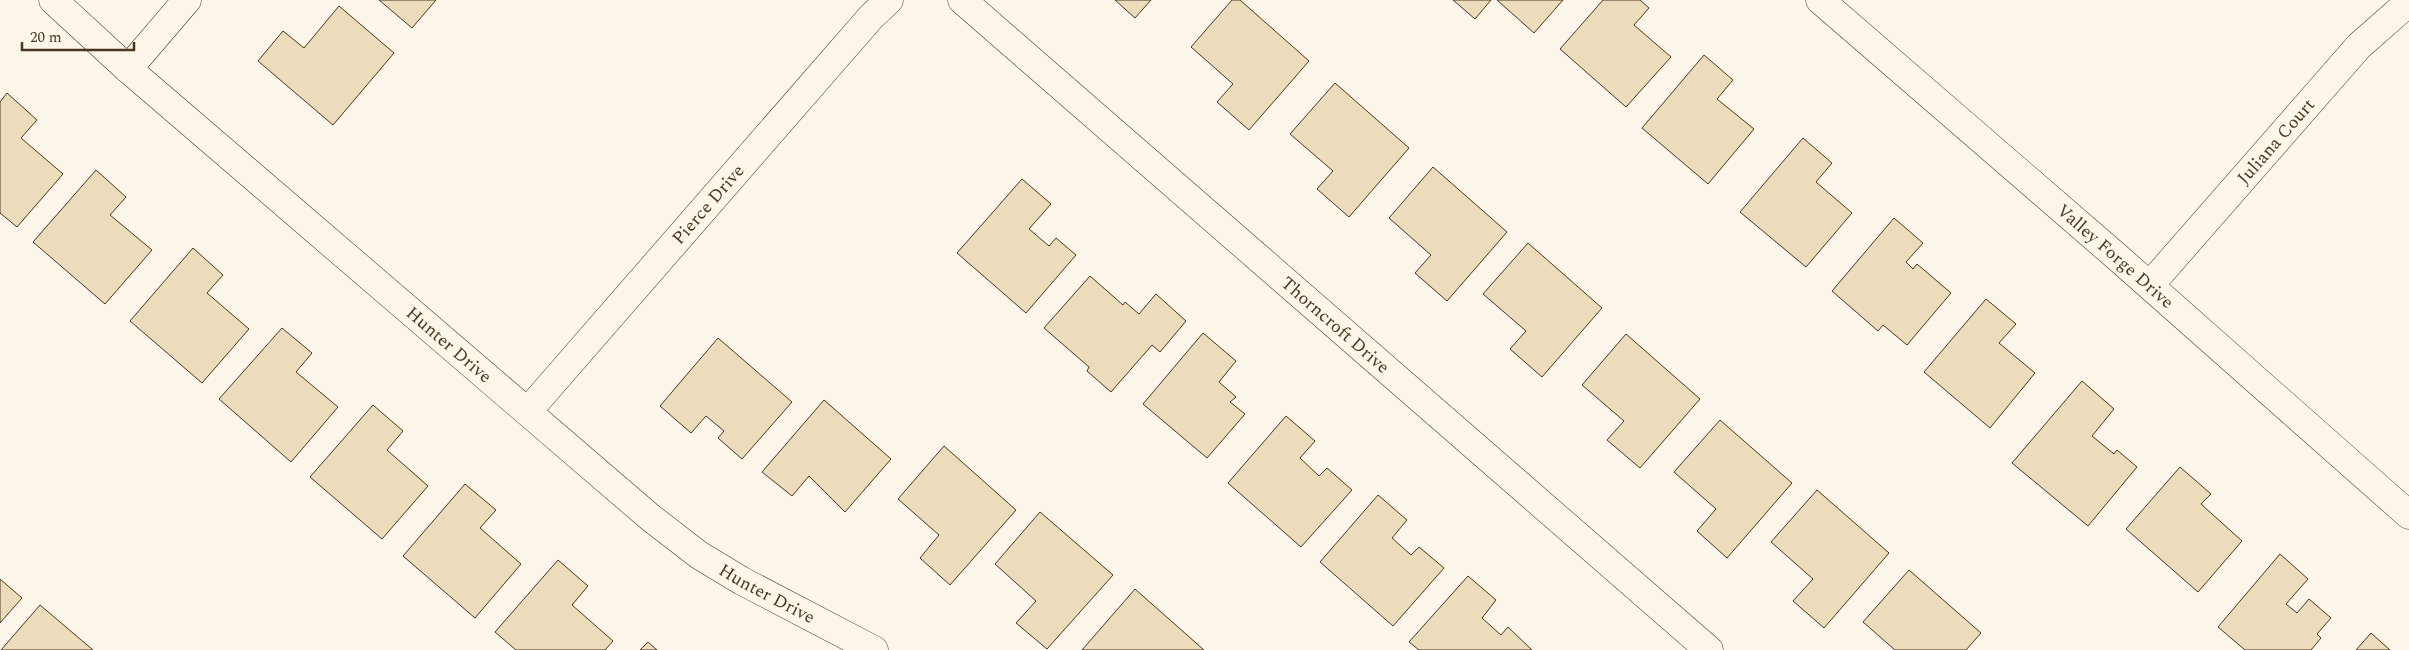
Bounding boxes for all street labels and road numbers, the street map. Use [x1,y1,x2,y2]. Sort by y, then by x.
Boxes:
street label: Juliana Court [2231,92,2321,191]
street label: Pierce Drive [666,158,751,251]
street label: Valley Forge Drive [2051,198,2180,315]
street label: Thorncroft Drive [1275,270,1396,380]
street label: Hunter Drive [400,300,498,390]
street label: Hunter Drive [713,557,820,631]

